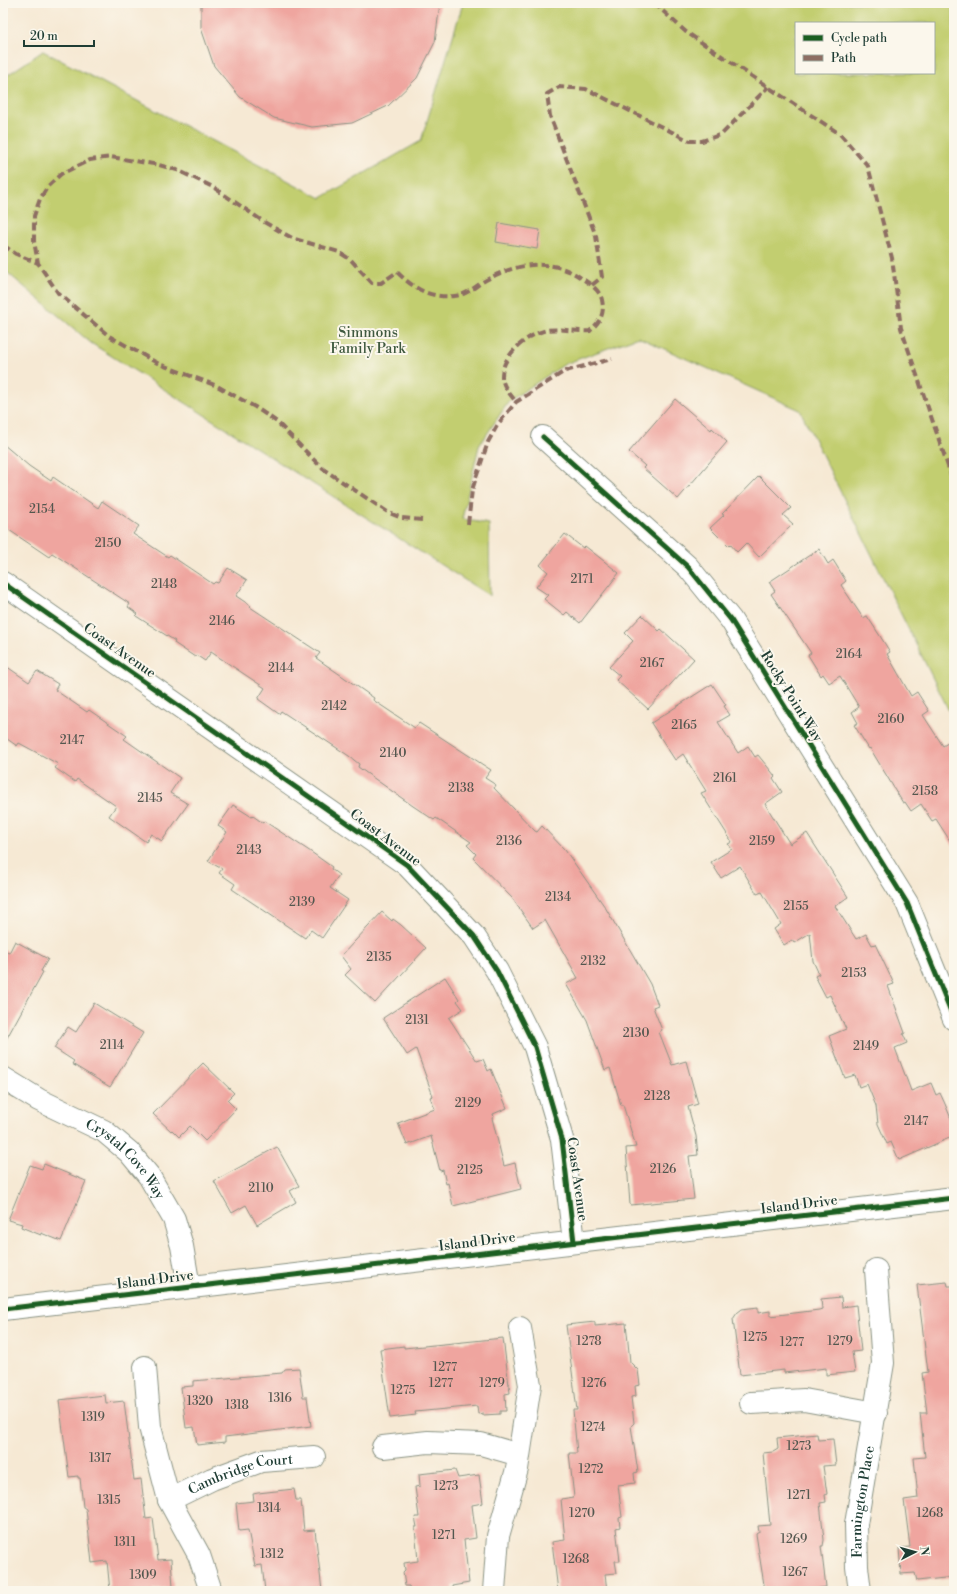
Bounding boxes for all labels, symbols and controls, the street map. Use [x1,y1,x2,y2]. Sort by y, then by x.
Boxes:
scale bar [24,22,94,48]
legend [795,22,935,74]
text: 20 m [30,29,58,44]
text: Cycle path [831,31,887,46]
text: Path [831,51,856,66]
park label: Simmons Family Park [330,324,406,358]
house number: 2154 [29,502,55,517]
house number: 2150 [95,536,121,551]
house number: 2171 [570,572,594,587]
house number: 2148 [151,577,177,592]
house number: 2146 [209,614,235,629]
street label: Coast Avenue [80,619,159,683]
house number: 2164 [836,647,862,662]
street label: Rocky Point Way [756,648,826,746]
house number: 2167 [640,656,664,671]
house number: 2144 [268,661,294,676]
house number: 2142 [321,699,347,714]
house number: 2160 [878,712,905,727]
house number: 2165 [671,718,697,733]
house number: 2147 [60,733,84,748]
house number: 2140 [380,746,406,761]
house number: 2161 [713,771,738,786]
house number: 2138 [448,781,474,796]
house number: 2158 [912,784,938,799]
house number: 2145 [137,791,163,806]
street label: Coast Avenue [346,805,425,871]
house number: 2136 [496,834,522,849]
house number: 2159 [749,834,775,849]
house number: 2143 [236,843,262,858]
house number: 2134 [545,890,571,905]
house number: 2139 [289,895,315,910]
house number: 2155 [783,899,809,914]
house number: 2135 [366,950,392,965]
house number: 2132 [580,954,606,969]
house number: 2153 [841,966,867,981]
house number: 2131 [405,1013,430,1028]
house number: 2130 [623,1026,649,1041]
house number: 2114 [100,1038,124,1053]
house number: 2149 [853,1039,879,1054]
house number: 2128 [644,1089,670,1104]
house number: 2129 [455,1096,481,1111]
house number: 2147 [904,1114,928,1129]
street label: Crystal Cove Way [82,1115,169,1203]
street label: Coast Avenue [562,1136,592,1222]
house number: 2126 [650,1162,676,1177]
house number: 2125 [457,1163,483,1178]
house number: 2110 [248,1181,274,1196]
street label: Island Drive [760,1191,839,1219]
street label: Island Drive [438,1228,517,1256]
street label: Island Drive [116,1266,195,1294]
house number: 1275 [743,1330,768,1345]
house number: 1278 [576,1334,602,1349]
house number: 1279 [827,1334,853,1349]
house number: 1277 [780,1335,804,1350]
house number: 1277 [433,1360,457,1375]
house number: 1277 [429,1376,453,1391]
house number: 1279 [479,1376,505,1391]
house number: 1276 [581,1376,607,1391]
house number: 1275 [391,1383,416,1398]
house number: 1316 [268,1391,292,1406]
house number: 1320 [187,1394,213,1409]
house number: 1318 [225,1398,249,1413]
house number: 1319 [81,1410,105,1425]
house number: 1274 [581,1420,605,1435]
house number: 1273 [787,1439,812,1454]
street label: Farmington Place [848,1444,879,1558]
house number: 1317 [89,1451,111,1466]
street label: Cambridge Court [185,1451,294,1499]
house number: 1272 [579,1462,604,1477]
house number: 1273 [434,1479,459,1494]
house number: 1271 [787,1488,812,1503]
house number: 1315 [97,1493,121,1508]
house number: 1314 [257,1501,281,1516]
house number: 1270 [569,1506,595,1521]
house number: 1268 [917,1506,943,1521]
house number: 1271 [432,1528,457,1543]
house number: 1269 [781,1532,807,1547]
north arrow [895,1532,935,1572]
house number: 1311 [114,1535,137,1550]
text: N [917,1546,931,1556]
house number: 1312 [260,1547,284,1562]
house number: 1268 [563,1552,589,1567]
house number: 1267 [783,1565,807,1580]
house number: 1309 [129,1568,157,1583]

